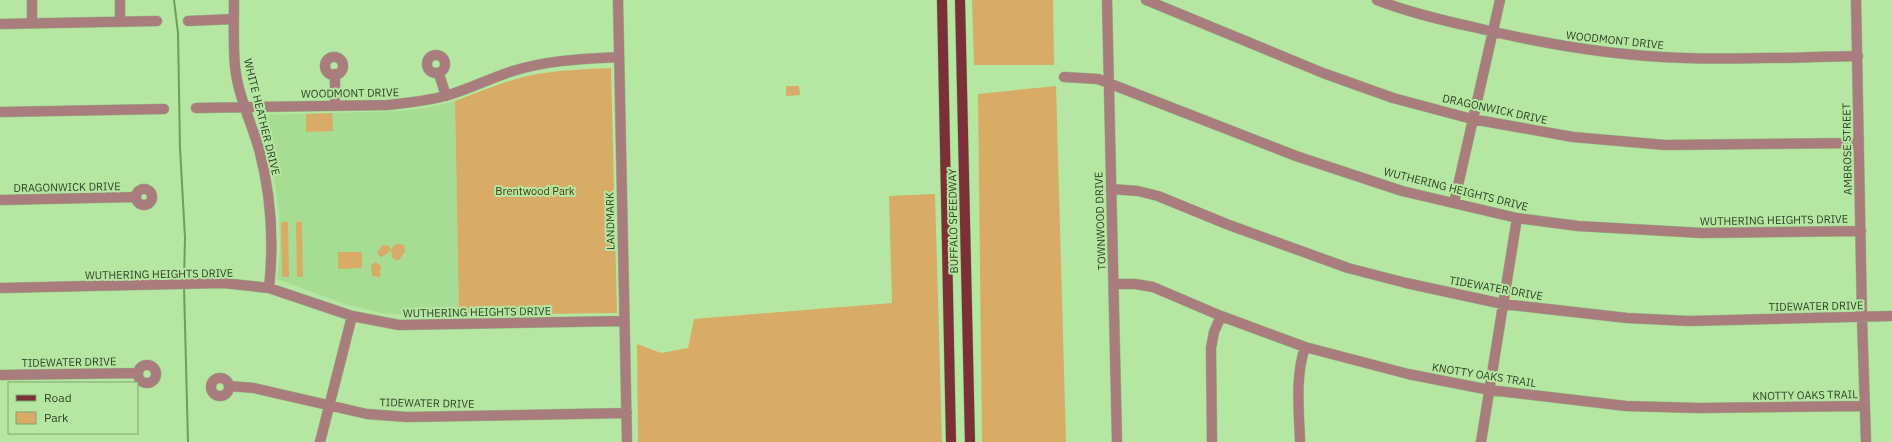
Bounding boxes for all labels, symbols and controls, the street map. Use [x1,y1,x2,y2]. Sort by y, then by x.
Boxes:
street label: WOODMONT DRIVE [1565,28,1665,52]
street label: WHITE HEATHER DRIVE [241,57,283,177]
street label: WOODMONT DRIVE [301,85,399,101]
street label: DRAGONWICK DRIVE [1441,91,1549,127]
street label: AMBROSE STREET [1839,102,1855,195]
street label: WUTHERING HEIGHTS DRIVE [1382,164,1530,214]
street label: BUFFALO SPEEDWAY [945,168,961,274]
street label: TOWNWOOD DRIVE [1091,171,1109,271]
street label: DRAGONWICK DRIVE [13,179,121,195]
park label: Brentwood Park [495,184,575,198]
street label: LANDMARK [602,192,618,250]
street label: WUTHERING HEIGHTS DRIVE [1700,212,1848,228]
street label: WUTHERING HEIGHTS DRIVE [85,266,233,282]
street label: TIDEWATER DRIVE [1448,273,1544,303]
street label: TIDEWATER DRIVE [1768,298,1864,314]
street label: WUTHERING HEIGHTS DRIVE [403,304,551,320]
street label: TIDEWATER DRIVE [21,354,117,370]
street label: KNOTTY OAKS TRAIL [1431,360,1538,390]
legend [8,382,138,434]
street label: KNOTTY OAKS TRAIL [1752,387,1858,403]
text: Road [44,390,72,405]
street label: TIDEWATER DRIVE [379,395,475,411]
text: Park [44,410,69,425]

